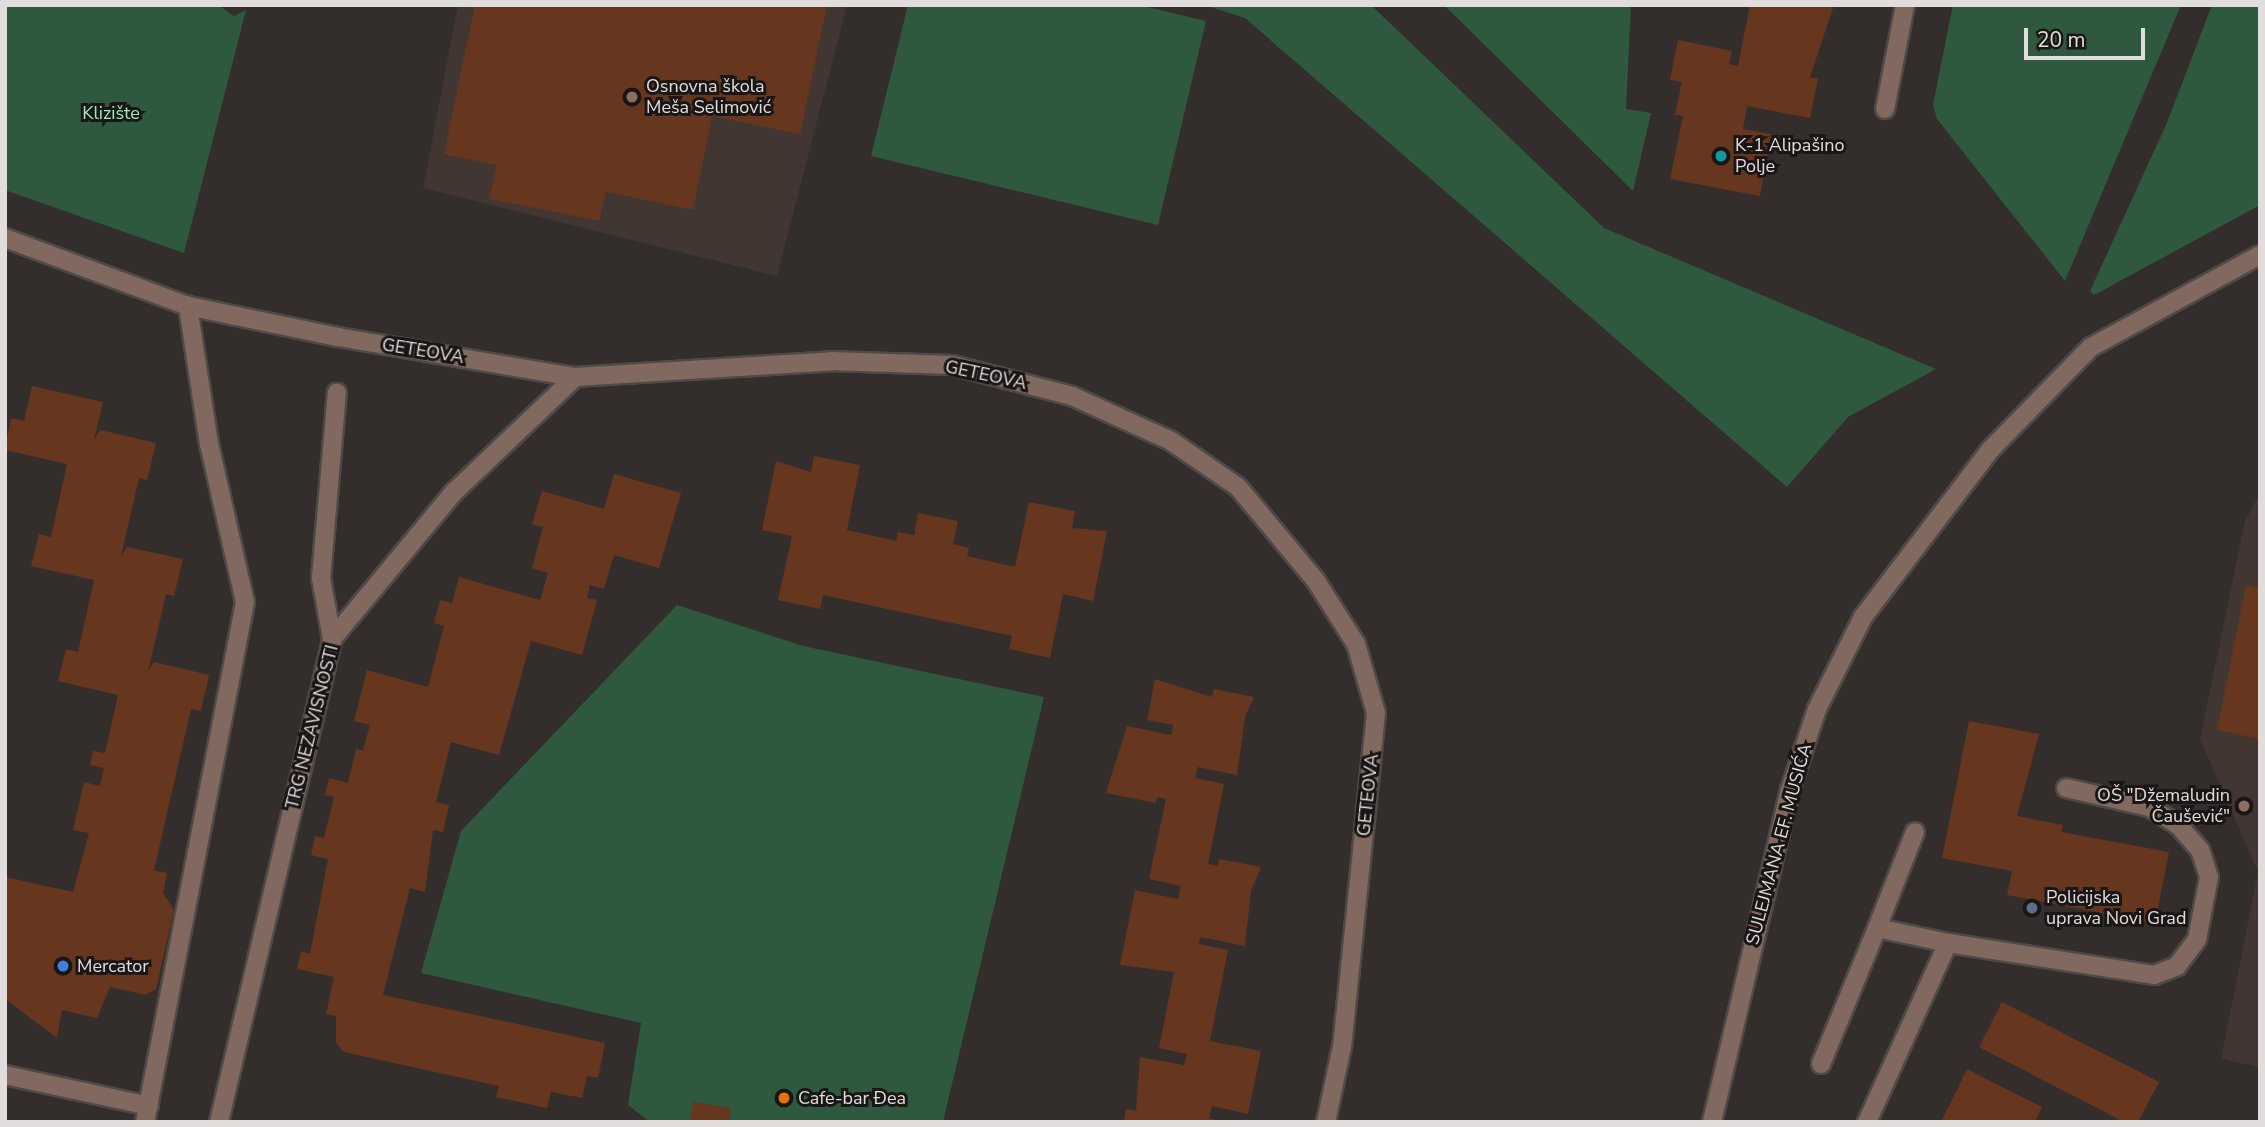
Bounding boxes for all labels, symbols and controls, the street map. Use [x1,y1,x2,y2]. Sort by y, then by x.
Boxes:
scale bar [2027,14,2148,58]
text: 20 m [2037,26,2086,54]
place label: Osnovna škola Meša Selimović [646,76,771,119]
marker: Osnovna škola Meša Selimović [624,89,640,105]
park label: Klizište [82,102,140,124]
place label: K-1 Alipašino Polje [1735,135,1844,178]
marker: K-1 Alipašino Polje [1713,148,1729,164]
street label: GETEOVA [380,334,466,368]
street label: GETEOVA [943,356,1029,394]
street label: TRG NEZAVISNOSTI [281,643,343,811]
street label: SULEJMANA EF. MUSIĆA [1742,741,1816,947]
street label: GETEOVA [1353,753,1383,837]
place label: OŠ "Džemaludin Čaušević" [2097,785,2230,828]
marker: OŠ "Džemaludin Čaušević" [2236,798,2252,814]
place label: Policijska uprava Novi Grad [2046,887,2186,930]
marker: Policijska uprava Novi Grad [2024,900,2040,916]
place label: Mercator [77,955,149,977]
marker: Mercator [55,958,71,974]
place label: Cafe-bar Đea [798,1087,906,1109]
marker: Cafe-bar Đea [776,1090,792,1106]

